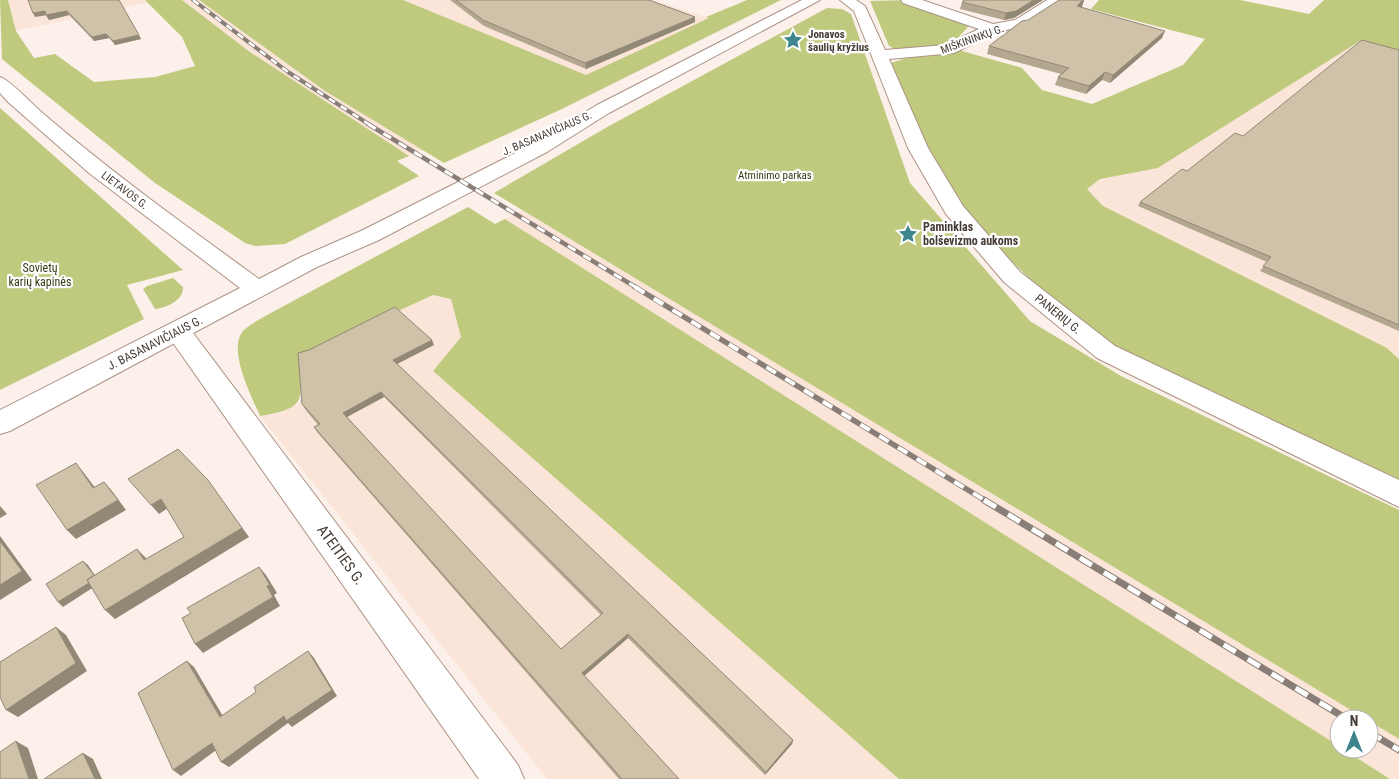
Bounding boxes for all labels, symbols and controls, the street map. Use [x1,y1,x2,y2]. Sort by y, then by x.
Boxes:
street label: MIŠKININKŲ G. [939,22,1005,57]
place label: Jonavos šaulių kryžius [808,28,869,54]
place icon: Jonavos šaulių kryžius [782,29,804,51]
street label: J. BASANAVIČIAUS G. [500,108,594,158]
street label: LIETAVOS G. [99,169,151,212]
park label: Atminimo parkas [738,169,812,182]
place label: Paminklas bolševizmo aukoms [923,220,1019,248]
place icon: Paminklas bolševizmo aukoms [897,223,919,245]
park label: Sovietų karių kapinės [9,261,71,289]
street label: PANERIŲ G. [1032,291,1084,337]
street label: J. BASANAVIČIAUS G. [105,312,205,373]
street label: ATEITIES G. [313,522,369,588]
north arrow [1329,709,1379,759]
text: N [1350,713,1358,729]

